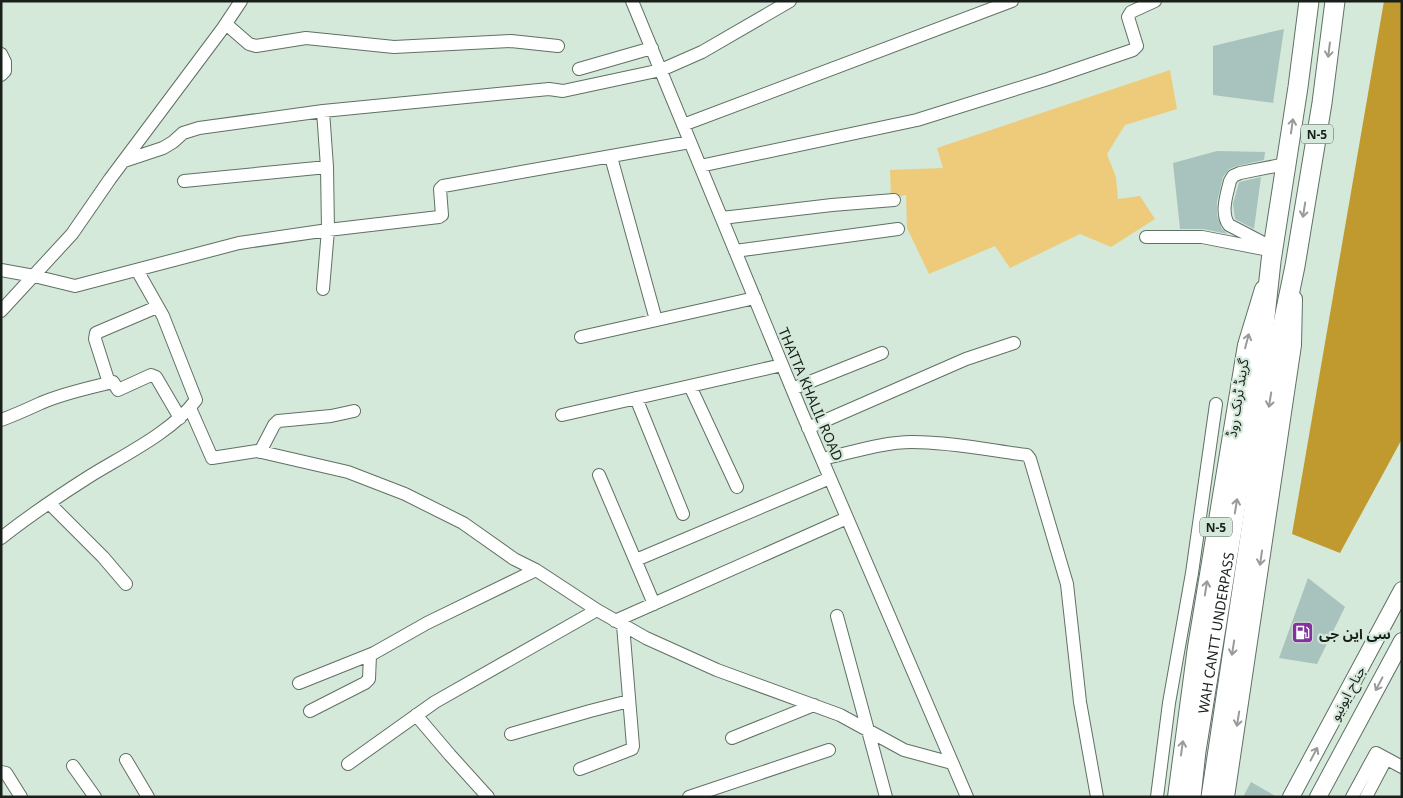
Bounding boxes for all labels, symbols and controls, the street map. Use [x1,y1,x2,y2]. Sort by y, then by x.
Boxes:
one-way arrow [1323,41,1333,57]
one-way arrow [1287,118,1297,134]
road number: N-5 [1301,125,1333,144]
one-way arrow [1299,202,1309,218]
street label: THATTA KHALIL ROAD [774,324,848,464]
one-way arrow [1243,334,1253,350]
street label: گرینڈ ٹرنک روڈ [1221,357,1253,439]
one-way arrow [1265,392,1275,408]
one-way arrow [1231,499,1241,515]
road number: N-5 [1200,518,1232,536]
street label: WAH CANTT UNDERPASS [1193,550,1238,715]
one-way arrow [1256,550,1266,566]
one-way arrow [1201,580,1211,596]
fuel station icon: سی این جی [1291,621,1315,645]
place label: سی این جی [1319,624,1391,643]
one-way arrow [1228,639,1238,655]
street label: جناح ایونیو [1325,662,1371,725]
one-way arrow [1374,676,1383,691]
one-way arrow [1232,710,1242,726]
one-way arrow [1177,741,1187,757]
one-way arrow [1310,747,1319,762]

